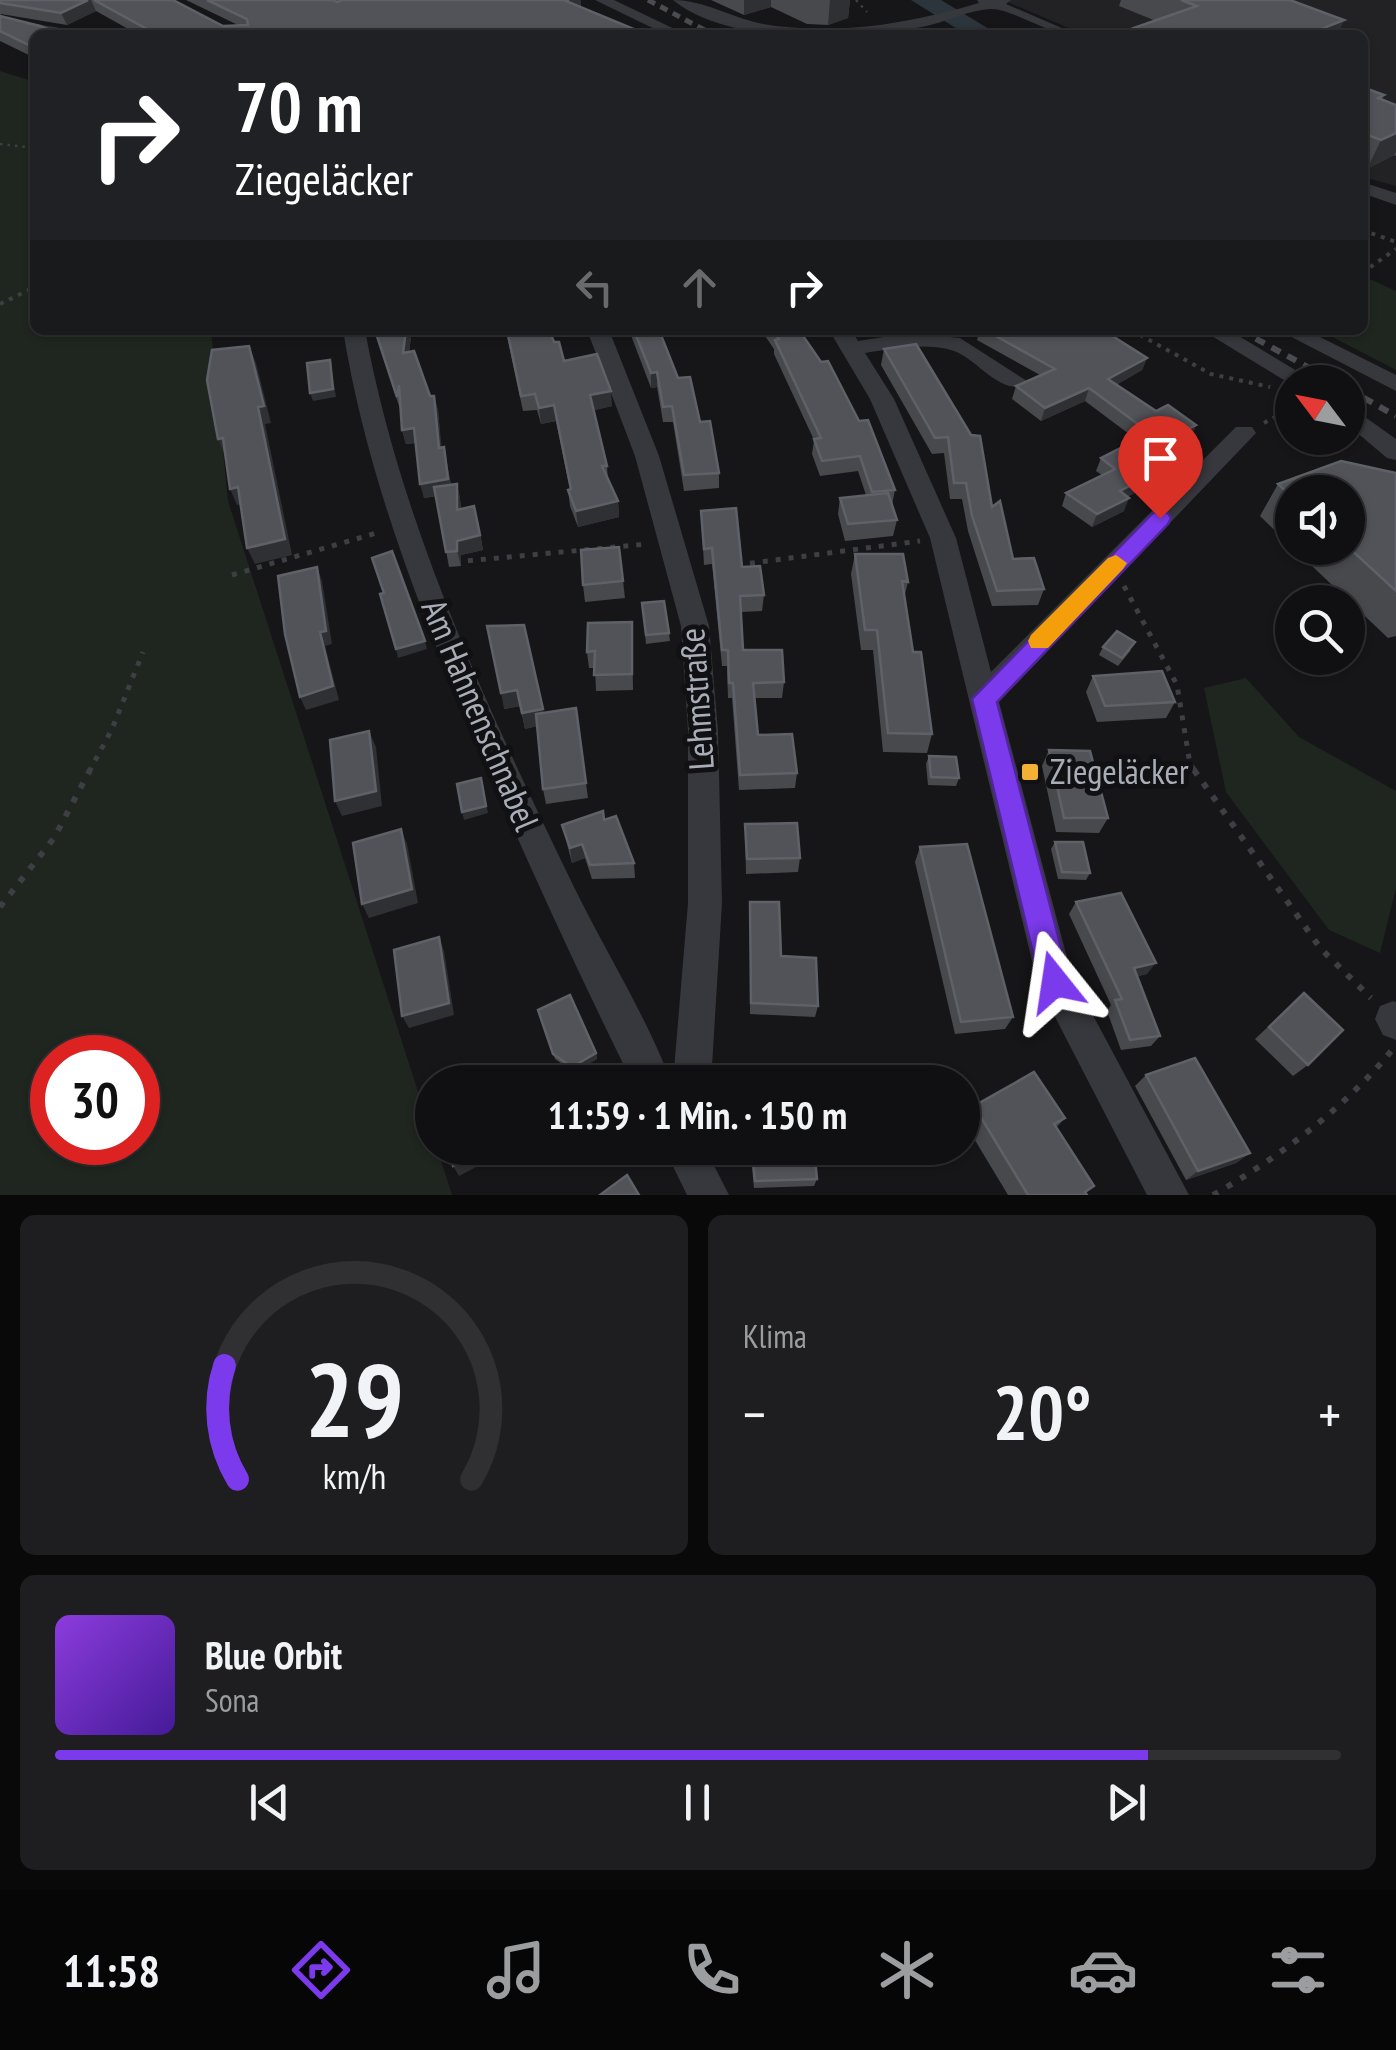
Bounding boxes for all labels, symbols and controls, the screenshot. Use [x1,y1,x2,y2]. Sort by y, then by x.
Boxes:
text: 70 m [235,61,363,151]
icon: right [70,70,200,200]
text: Ziegeläcker [235,149,413,207]
icon: left [567,260,622,315]
icon: ahead [672,260,727,315]
icon: right [777,260,832,315]
north arrow [1275,365,1365,455]
map controls [1275,365,1365,675]
pin [1118,416,1203,519]
icon: arrive [1133,431,1188,486]
button: sound [1275,475,1365,565]
button: search [1275,585,1365,675]
street label: Am Hahnenschnabel [411,592,550,837]
street label: Lehmstraße [668,627,724,772]
place label: Ziegeläcker [1050,748,1189,794]
marker: Ziegeläcker [1019,761,1041,783]
position arrow [1003,930,1107,1034]
speed limit sign: 30 [30,1035,160,1165]
text: 11:59 · 1 Min. · 150 m [548,1090,847,1139]
text: Klima [743,1315,807,1357]
text: 29 [304,1331,404,1466]
text: 20° [992,1364,1092,1461]
text: − [743,1378,766,1449]
text: + [1318,1378,1341,1449]
text: km/h [322,1453,386,1499]
text: Blue Orbit [205,1630,342,1679]
text: Sona [205,1679,259,1721]
icon: previous [242,1775,297,1830]
icon: pause [670,1775,725,1830]
icon: next [1099,1775,1154,1830]
icon: directions [286,1935,356,2005]
icon: music [481,1935,551,2005]
icon: phone [677,1935,747,2005]
icon: climate [872,1935,942,2005]
icon: car [1068,1935,1138,2005]
icon: filters [1263,1935,1333,2005]
text: 11:58 [63,1941,160,1999]

